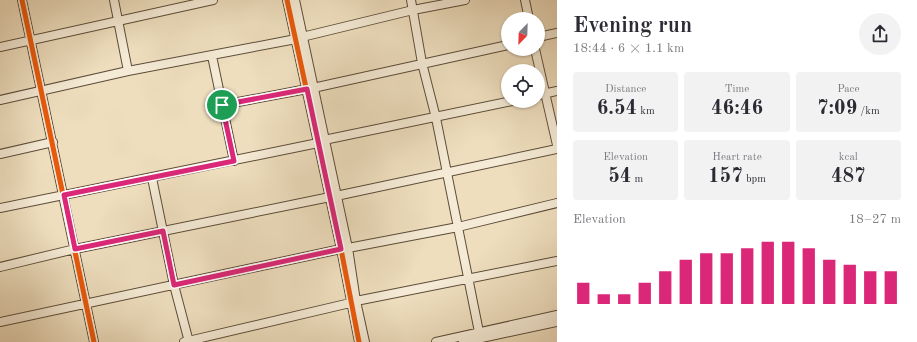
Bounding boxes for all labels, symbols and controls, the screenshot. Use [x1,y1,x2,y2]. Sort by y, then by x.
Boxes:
north arrow [501,12,545,56]
map controls [501,12,545,108]
button: share [859,13,901,55]
text: Evening run [573,15,692,37]
text: 18:44 · 6 × 1.1 km [573,42,684,55]
button: locate [501,64,545,108]
text: Distance [605,84,646,95]
text: Time [725,84,749,95]
text: Pace [837,84,859,95]
pin [205,88,239,122]
icon: arrive [211,94,233,116]
text: 6.54 [597,99,637,119]
text: 46:46 [711,99,763,119]
text: 7:09 [817,99,857,119]
text: km [637,106,655,117]
text: /km [857,106,880,117]
text: Elevation [603,152,648,163]
text: Heart rate [712,152,762,163]
text: kcal [839,152,858,163]
text: 54 [608,167,631,187]
text: 157 [708,167,743,187]
text: 487 [831,167,866,187]
text: m [631,174,643,185]
text: bpm [743,174,766,185]
text: Elevation [573,213,626,226]
text: 18–27 m [849,213,901,226]

